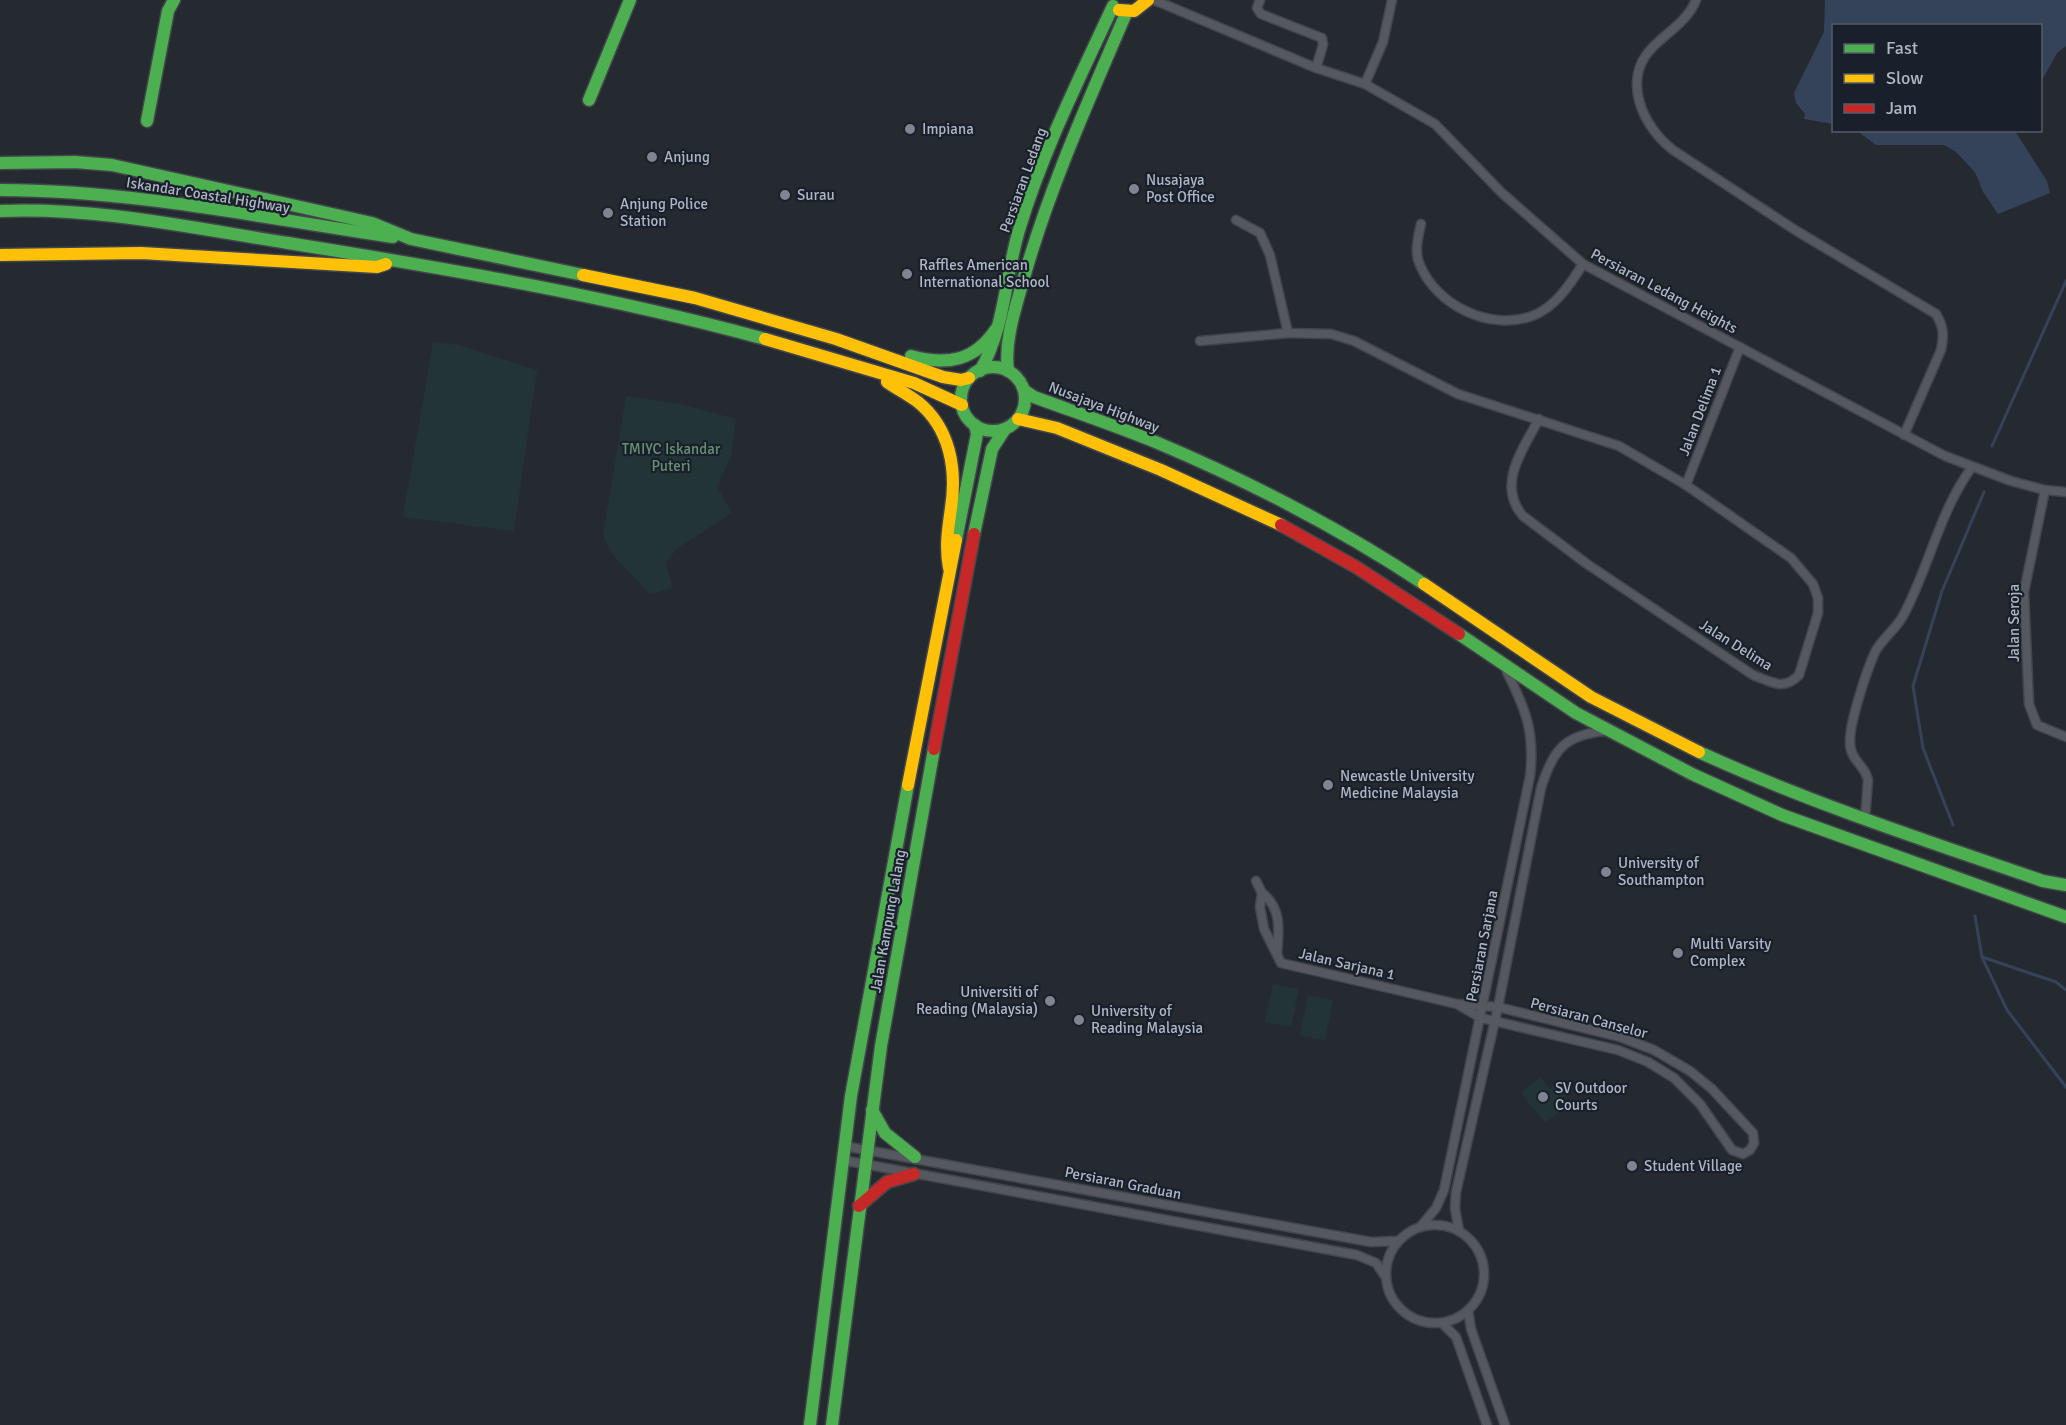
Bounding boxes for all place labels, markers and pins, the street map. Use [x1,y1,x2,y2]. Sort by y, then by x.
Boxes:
place label: Impiana [922,120,974,138]
marker: Impiana [903,122,917,136]
place label: Anjung [664,148,710,166]
marker: Anjung [645,150,659,164]
place label: Nusajaya Post Office [1146,171,1215,206]
marker: Nusajaya Post Office [1127,182,1141,196]
place label: Surau [797,186,835,204]
marker: Surau [778,188,792,202]
place label: Anjung Police Station [620,195,708,230]
marker: Anjung Police Station [601,206,615,220]
place label: Raffles American International School [919,256,1050,291]
marker: Raffles American International School [900,267,914,281]
place label: Newcastle University Medicine Malaysia [1340,767,1474,802]
marker: Newcastle University Medicine Malaysia [1321,778,1335,792]
place label: University of Southampton [1618,854,1704,889]
marker: University of Southampton [1599,865,1613,879]
place label: Multi Varsity Complex [1690,935,1771,970]
marker: Multi Varsity Complex [1671,946,1685,960]
place label: Universiti of Reading (Malaysia) [916,983,1039,1018]
marker: Universiti of Reading (Malaysia) [1043,994,1057,1008]
place label: University of Reading Malaysia [1091,1002,1203,1037]
marker: University of Reading Malaysia [1072,1013,1086,1027]
place label: SV Outdoor Courts [1555,1079,1628,1114]
marker: SV Outdoor Courts [1536,1090,1550,1104]
place label: Student Village [1644,1157,1742,1175]
marker: Student Village [1625,1159,1639,1173]

